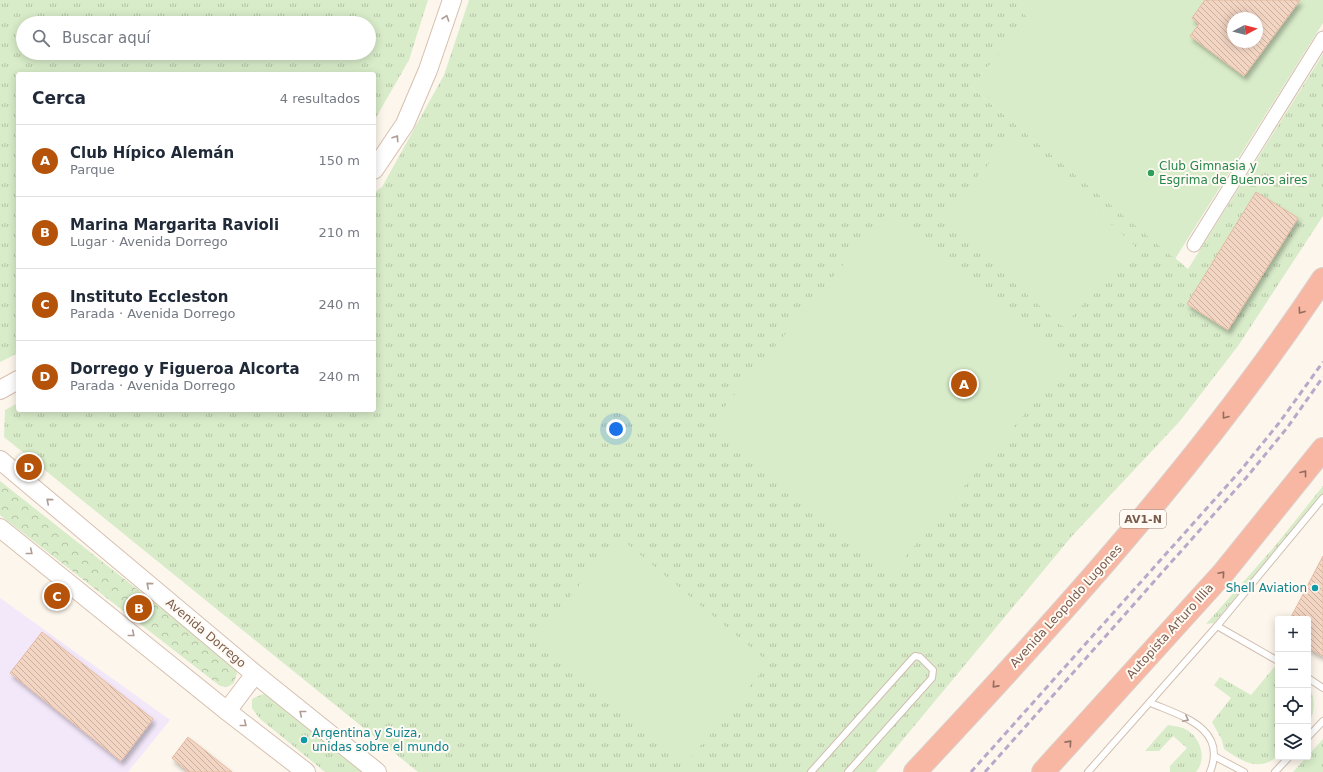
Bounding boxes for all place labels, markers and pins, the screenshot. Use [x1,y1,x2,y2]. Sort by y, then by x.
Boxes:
place label: Club Gimnasia y Esgrima de Buenos aires [1159,159,1308,187]
marker: Club Gimnasia y Esgrima de Buenos aires [1146,168,1156,178]
pin: A [951,369,977,399]
pin: D [16,452,42,482]
pin: C [44,581,70,611]
place label: Shell Aviation [1226,581,1307,595]
marker: Shell Aviation [1310,583,1320,593]
pin: B [126,593,152,623]
place label: Argentina y Suiza, unidas sobre el mundo [312,726,449,754]
marker: Argentina y Suiza, unidas sobre el mundo [299,735,309,745]

